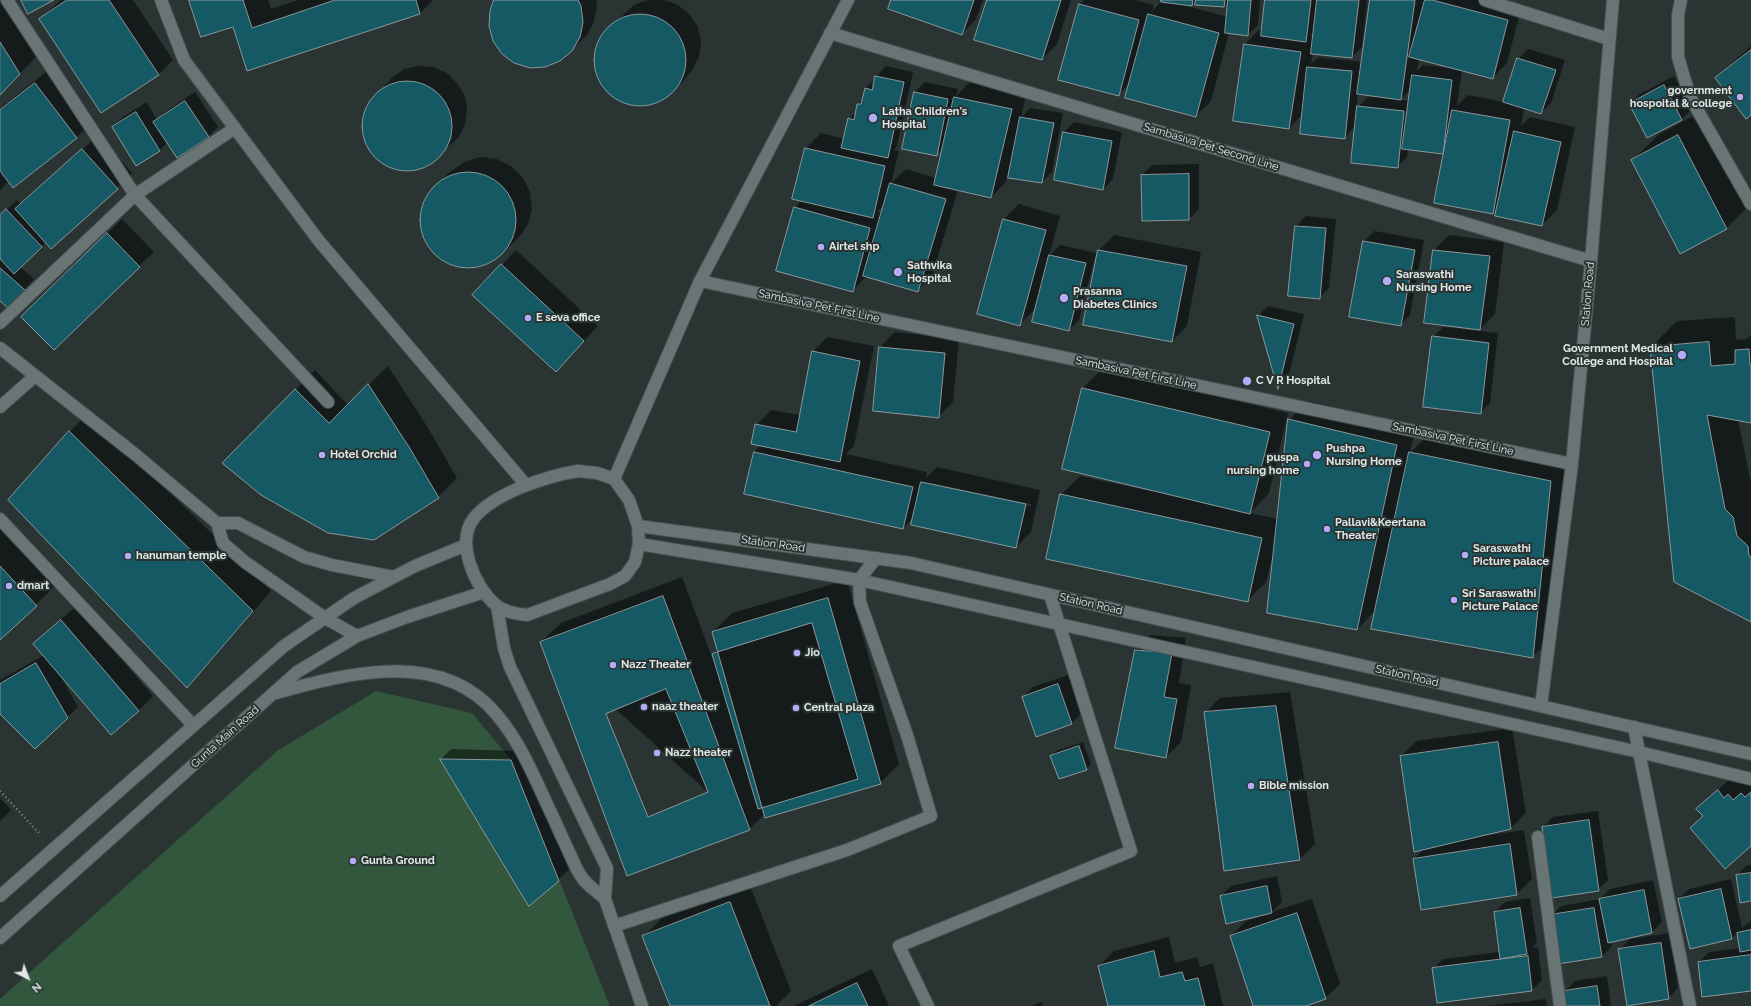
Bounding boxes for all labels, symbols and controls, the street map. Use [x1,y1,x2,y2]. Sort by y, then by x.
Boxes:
place label: government hospoital & college [1630,84,1732,110]
marker: government hospoital & college [1735,92,1745,102]
place label: Latha Children's Hospital [882,105,967,131]
marker: Latha Children's Hospital [867,112,879,124]
street label: Sambasiva Pet Second Line [1142,120,1280,174]
place label: Airtel shp [829,240,879,254]
marker: Airtel shp [816,242,826,252]
place label: Sathvika Hospital [907,259,952,285]
street label: Station Road [1579,261,1597,327]
marker: Sathvika Hospital [892,266,904,278]
place label: Saraswathi Nursing Home [1396,268,1472,294]
marker: Saraswathi Nursing Home [1381,275,1393,287]
place label: Prasanna Diabetes Clinics [1073,285,1157,311]
street label: Sambasiva Pet First Line [757,287,881,325]
marker: Prasanna Diabetes Clinics [1058,292,1070,304]
place label: E seva office [536,311,600,325]
marker: E seva office [523,313,533,323]
place label: Government Medical College and Hospital [1562,342,1673,368]
marker: Government Medical College and Hospital [1676,349,1688,361]
street label: Sambasiva Pet First Line [1074,354,1198,392]
place label: C V R Hospital [1256,374,1330,388]
marker: C V R Hospital [1241,375,1253,387]
street label: Sambasiva Pet First Line [1391,420,1515,458]
place label: Pushpa Nursing Home [1326,442,1402,468]
place label: Hotel Orchid [330,448,397,462]
marker: Pushpa Nursing Home [1311,449,1323,461]
marker: Hotel Orchid [317,450,327,460]
place label: puspa nursing home [1227,451,1299,477]
marker: puspa nursing home [1302,459,1312,469]
place label: Pallavi&Keertana Theater [1335,516,1426,542]
marker: Pallavi&Keertana Theater [1322,524,1332,534]
street label: Station Road [740,533,806,555]
place label: Saraswathi Picture palace [1473,542,1549,568]
place label: hanuman temple [136,549,226,563]
marker: Saraswathi Picture palace [1460,550,1470,560]
marker: hanuman temple [123,551,133,561]
place label: dmart [17,579,49,593]
marker: dmart [4,581,14,591]
place label: Sri Saraswathi Picture Palace [1462,587,1538,613]
street label: Station Road [1058,590,1124,618]
marker: Sri Saraswathi Picture Palace [1449,595,1459,605]
place label: Jio [805,646,820,660]
marker: Jio [792,648,802,658]
place label: Nazz Theater [621,658,690,672]
marker: Nazz Theater [608,660,618,670]
street label: Station Road [1374,662,1440,690]
place label: naaz theater [652,700,718,714]
place label: Central plaza [804,701,874,715]
marker: naaz theater [639,702,649,712]
street label: Gunta Main Road [188,703,262,771]
marker: Central plaza [791,703,801,713]
place label: Nazz theater [665,746,732,760]
marker: Nazz theater [652,748,662,758]
place label: Bible mission [1259,779,1329,793]
marker: Bible mission [1246,781,1256,791]
place label: Gunta Ground [361,854,435,868]
marker: Gunta Ground [348,856,358,866]
north arrow [8,958,48,998]
text: N [29,980,44,995]

